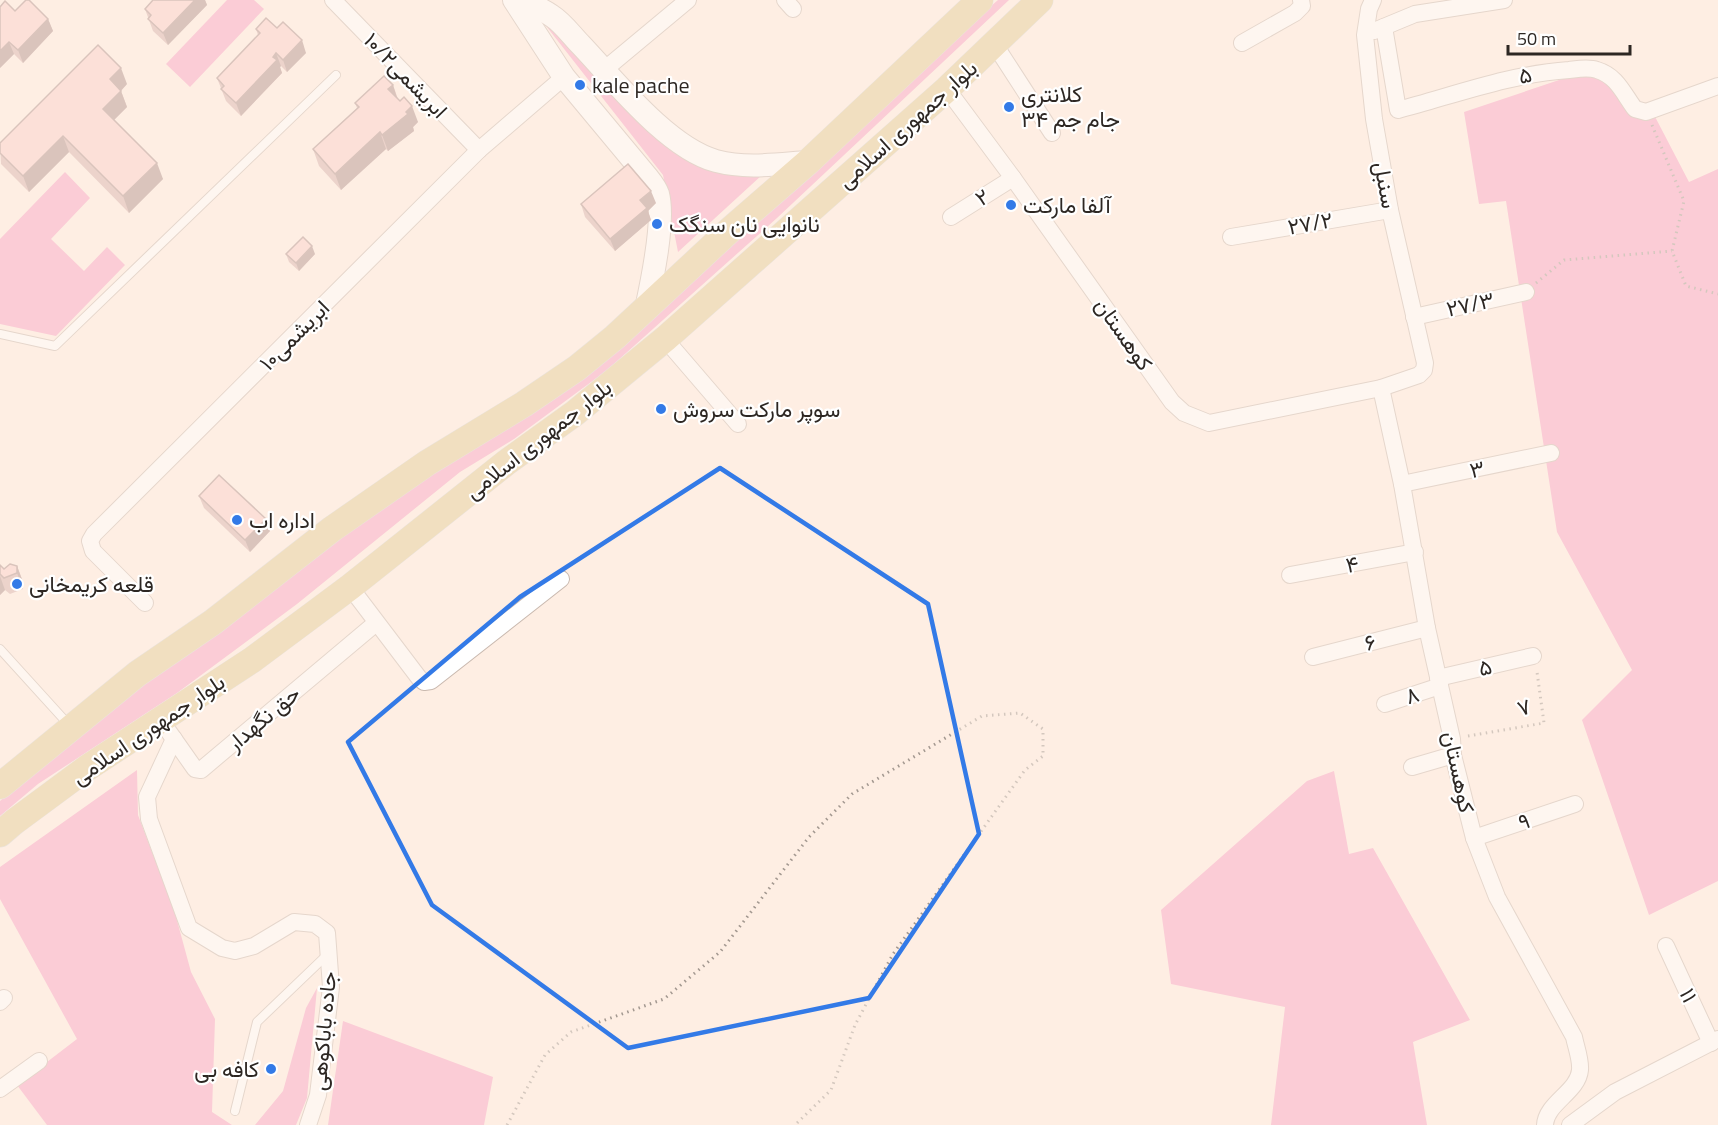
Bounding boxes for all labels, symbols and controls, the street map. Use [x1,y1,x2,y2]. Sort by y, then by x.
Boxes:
scale bar [1508,18,1630,56]
street label: ۱۰/۲ابریشمی [356,24,456,126]
text: 50 m [1517,25,1556,52]
street label: بلوار جمهوری اسلامی [829,52,985,196]
street label: ۵ [1515,57,1535,93]
place label: kale pache [592,68,690,102]
place label: کلانتری ۳۴ جام جم [1021,77,1120,136]
marker: kale pache [573,78,587,92]
marker: کلانتری ۳۴ جام جم [1002,100,1016,114]
street label: سنبل [1365,159,1407,211]
street label: ۲ [968,180,996,214]
place label: آلفا مارکت [1023,188,1113,222]
marker: آلفا مارکت [1004,198,1018,212]
street label: ۲۷/۲ [1285,202,1335,244]
place label: نانوایی نان سنگک [669,207,820,241]
marker: نانوایی نان سنگک [650,217,664,231]
street label: ۲۷/۳ [1443,282,1497,326]
street label: کوهستان [1086,290,1162,378]
street label: ابریشمی۱۰ [251,292,337,378]
street label: بلوار جمهوری اسلامی [457,371,619,507]
place label: سوپر مارکت سروش [673,392,840,426]
marker: سوپر مارکت سروش [654,402,668,416]
street label: ۳ [1466,451,1488,487]
place label: اداره اب [249,503,315,537]
marker: اداره اب [230,513,244,527]
street label: ۴ [1343,546,1361,582]
place label: قلعه کریمخانی [29,567,154,601]
marker: قلعه کریمخانی [10,577,24,591]
street label: ۶ [1360,624,1380,660]
street label: ۵ [1475,649,1495,685]
street label: بلوار جمهوری اسلامی [64,665,232,793]
street label: حق نگهدار [218,677,307,760]
street label: ۸ [1401,677,1423,713]
street label: ۷ [1513,689,1535,725]
street label: کوهستان [1434,728,1484,816]
street label: ۹ [1513,803,1535,839]
street label: جاده باباکوهی [301,970,345,1092]
street label: ۱۱ [1671,982,1707,1008]
place label: کافه بی [194,1052,259,1086]
marker: کافه بی [264,1062,278,1076]

